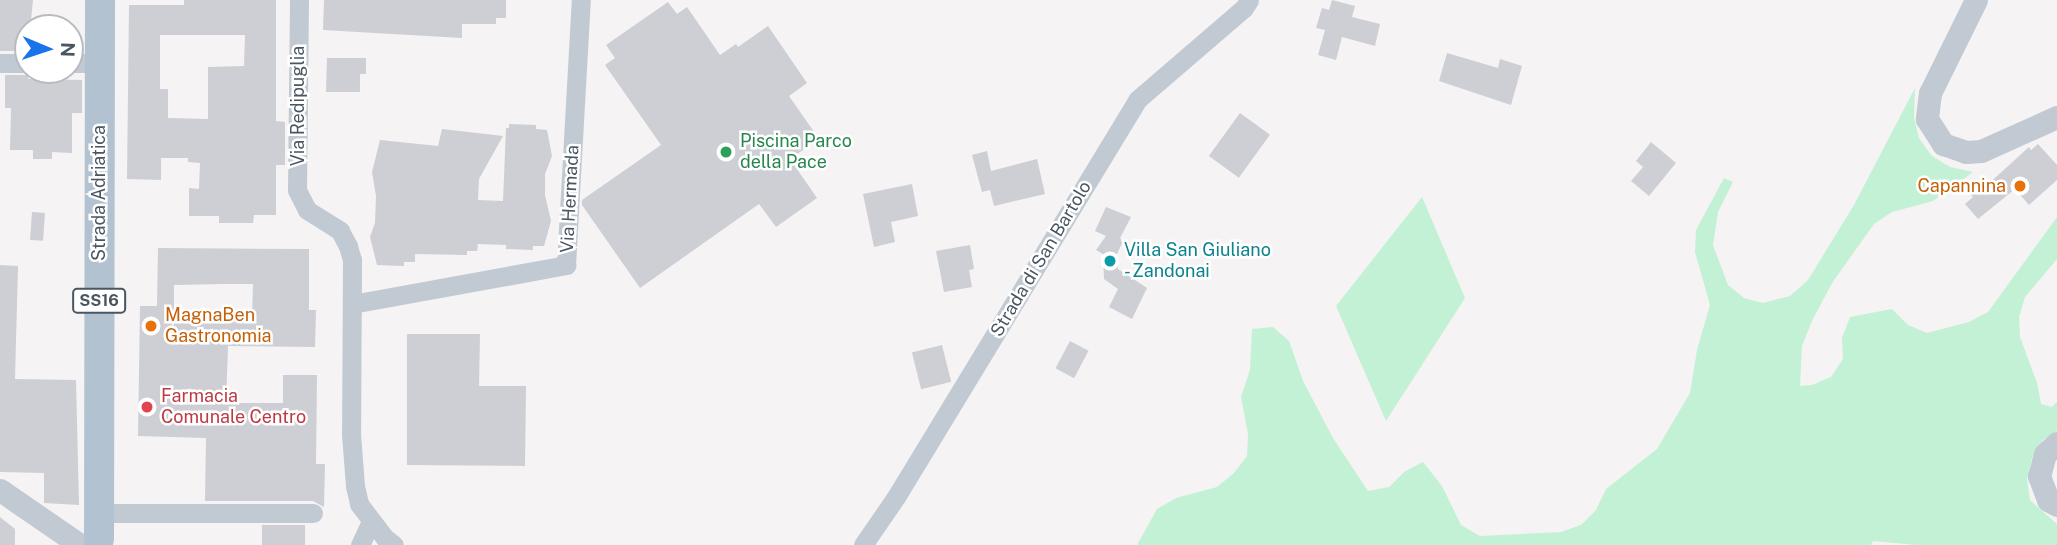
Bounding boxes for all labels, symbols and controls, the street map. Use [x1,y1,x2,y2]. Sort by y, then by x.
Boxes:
north arrow [14,14,84,84]
text: N [57,42,79,57]
street label: Via Redipuglia [287,46,309,166]
street label: Strada Adriatica [88,125,110,261]
place label: Piscina Parco della Pace [740,131,852,174]
marker: Piscina Parco della Pace [718,144,734,160]
street label: Via Hermada [556,145,584,253]
place label: Capannina [1918,175,2006,197]
street label: Strada di San Bartolo [986,177,1096,341]
marker: Capannina [2012,178,2028,194]
place label: Villa San Giuliano - Zandonai [1124,240,1271,282]
marker: Villa San Giuliano - Zandonai [1102,253,1118,269]
road number: SS16 [71,288,127,314]
place label: MagnaBen Gastronomia [165,305,272,348]
marker: MagnaBen Gastronomia [143,318,159,334]
place label: Farmacia Comunale Centro [161,386,306,428]
marker: Farmacia Comunale Centro [139,399,155,415]

